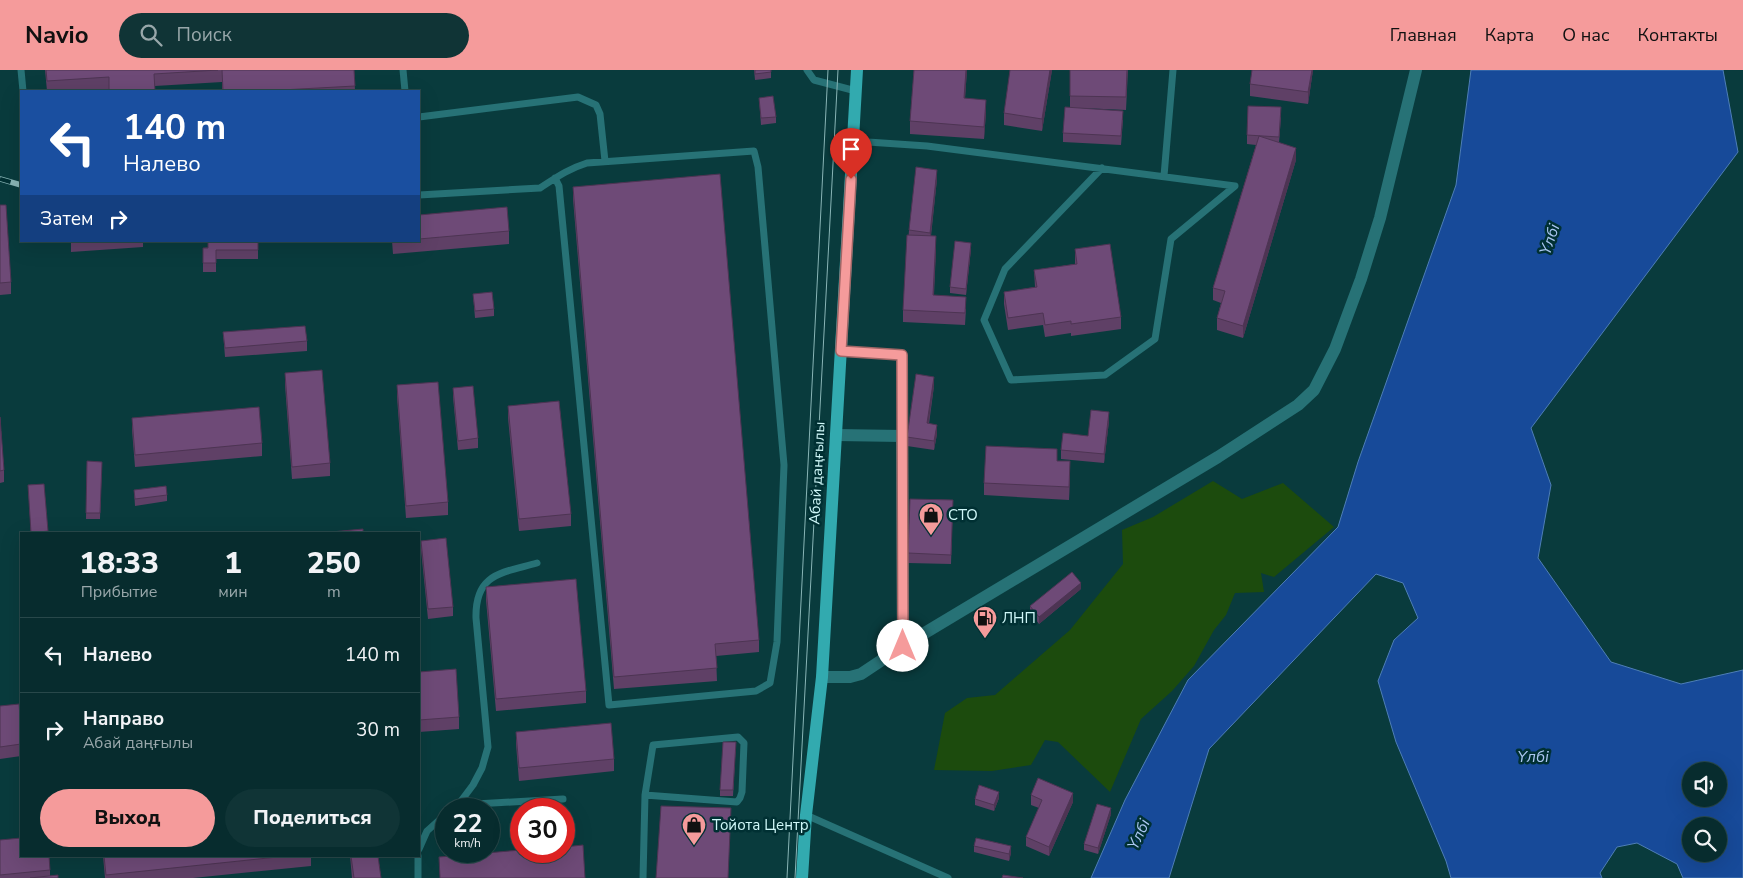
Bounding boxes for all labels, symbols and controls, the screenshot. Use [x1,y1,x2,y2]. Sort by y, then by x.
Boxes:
search box [119,13,469,58]
text: Navio [25,19,89,51]
icon: search [137,21,165,49]
text: Поиск [177,22,232,48]
text: Главная [1390,23,1457,47]
text: Карта [1485,23,1534,47]
text: О нас [1562,23,1610,47]
text: Контакты [1638,23,1718,47]
text: 140 m [123,104,226,151]
icon: left [40,110,105,175]
pin [830,128,872,179]
icon: arrive [837,135,865,163]
text: Налево [123,149,201,179]
icon: right [104,205,132,233]
text: Затем [40,206,94,232]
water label: Үлбі [1534,221,1566,258]
street label: Абай даңғылы [804,421,830,525]
shop icon: СТО [918,502,944,536]
place label: СТО [948,505,978,525]
text: 18:33 [79,543,159,584]
text: 1 [224,543,242,584]
text: 250 [307,543,361,584]
text: Прибытие [81,581,158,603]
text: мин [218,581,248,603]
text: m [327,581,341,603]
fuel station icon: ЛНП [972,605,998,639]
place label: ЛНП [1002,608,1036,628]
position arrow [876,619,928,671]
icon: left [40,641,68,669]
text: Налево [83,642,152,668]
text: 140 m [345,642,400,668]
text: Направо [83,706,164,732]
icon: right [40,716,68,744]
text: 30 m [356,717,400,743]
text: Абай даңғылы [83,732,193,754]
water label: Үлбі [1517,746,1549,768]
map controls [1682,762,1727,862]
button: sound [1682,762,1727,807]
button: Выход [40,789,215,847]
button: Поделиться [225,789,400,847]
speed limit sign: 30 [510,798,575,863]
text: 22 [452,807,483,841]
shop icon: Тойота Центр [681,812,707,846]
place label: Тойота Центр [712,815,809,835]
water label: Үлбі [1122,815,1156,853]
button: search [1682,817,1727,862]
text: km/h [454,835,481,851]

